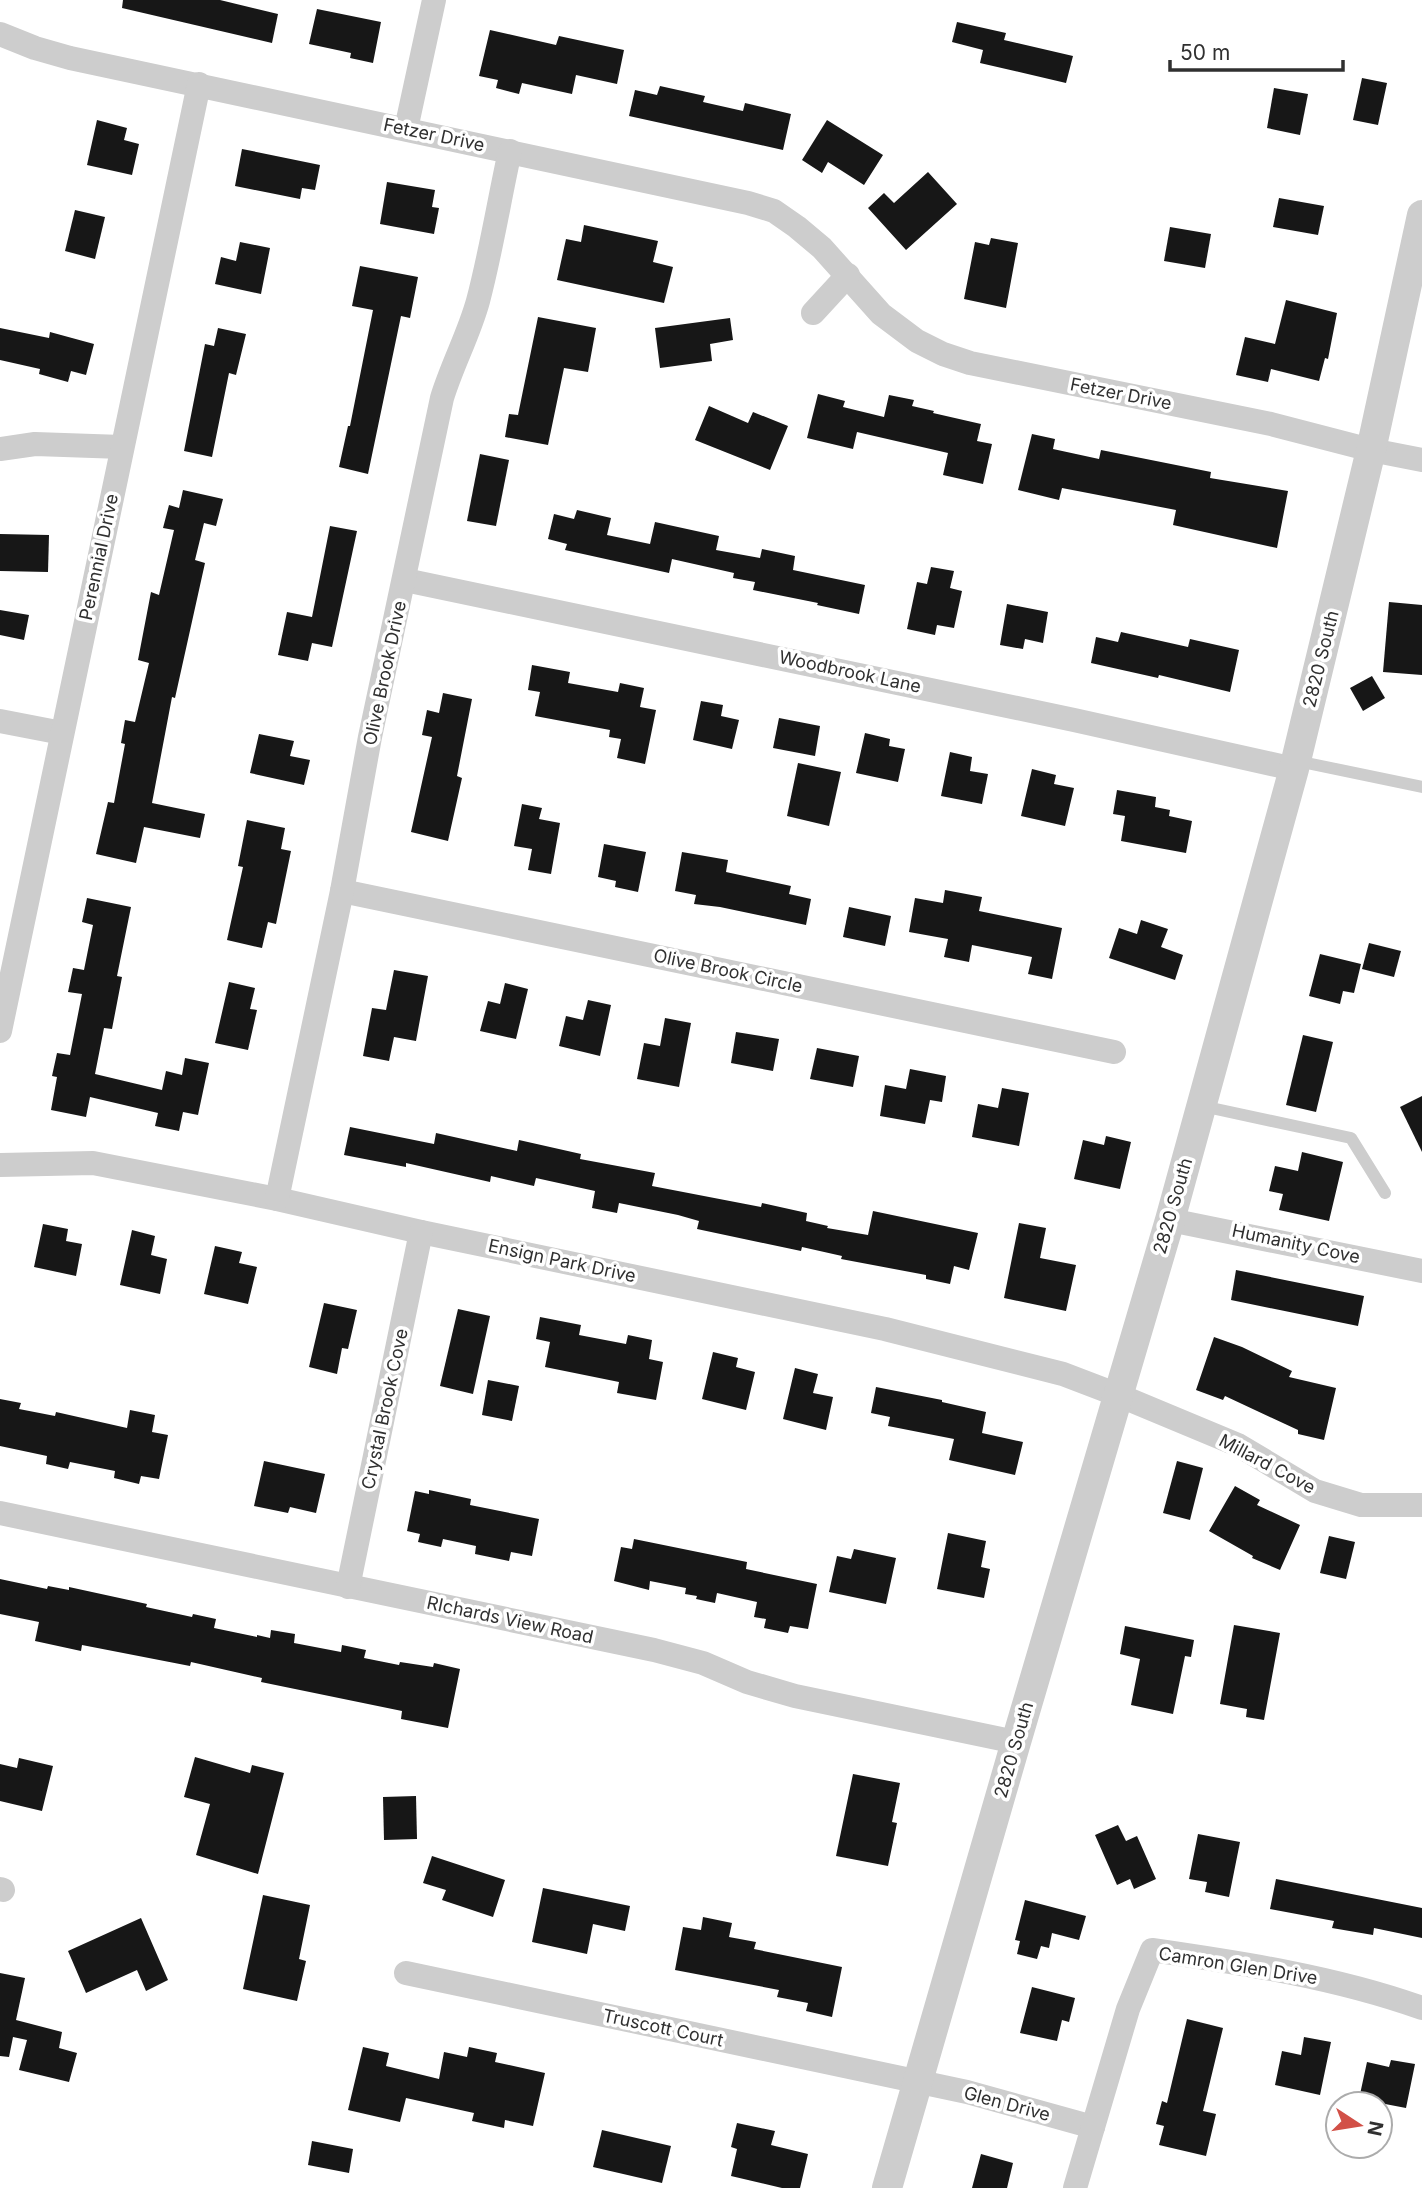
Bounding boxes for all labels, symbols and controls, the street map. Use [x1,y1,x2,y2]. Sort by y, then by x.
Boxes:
scale bar [1170,28,1343,72]
text: 50 m [1180,40,1230,65]
street label: Fetzer Drive [382,114,487,155]
street label: Fetzer Drive [1069,373,1174,414]
street label: Perennial Drive [75,492,122,622]
street label: Olive Brook Drive [359,599,410,747]
street label: 2820 South [1298,608,1343,709]
street label: Woodbrook Lane [777,646,923,697]
street label: Olive Brook Circle [652,944,804,997]
street label: 2820 South [1149,1155,1196,1256]
street label: Humanity Cove [1230,1220,1362,1267]
street label: Ensign Park Drive [486,1235,638,1286]
street label: Crystal Brook Cove [357,1327,412,1491]
street label: Millard Cove [1216,1429,1319,1498]
street label: RIchards View Road [425,1592,595,1647]
street label: 2820 South [990,1699,1037,1800]
street label: Camron Glen Drive [1157,1943,1319,1988]
street label: Truscott Court [601,2005,725,2051]
street label: Glen Drive [962,2082,1053,2125]
north arrow [1324,2090,1394,2160]
text: N [1362,2119,1388,2138]

